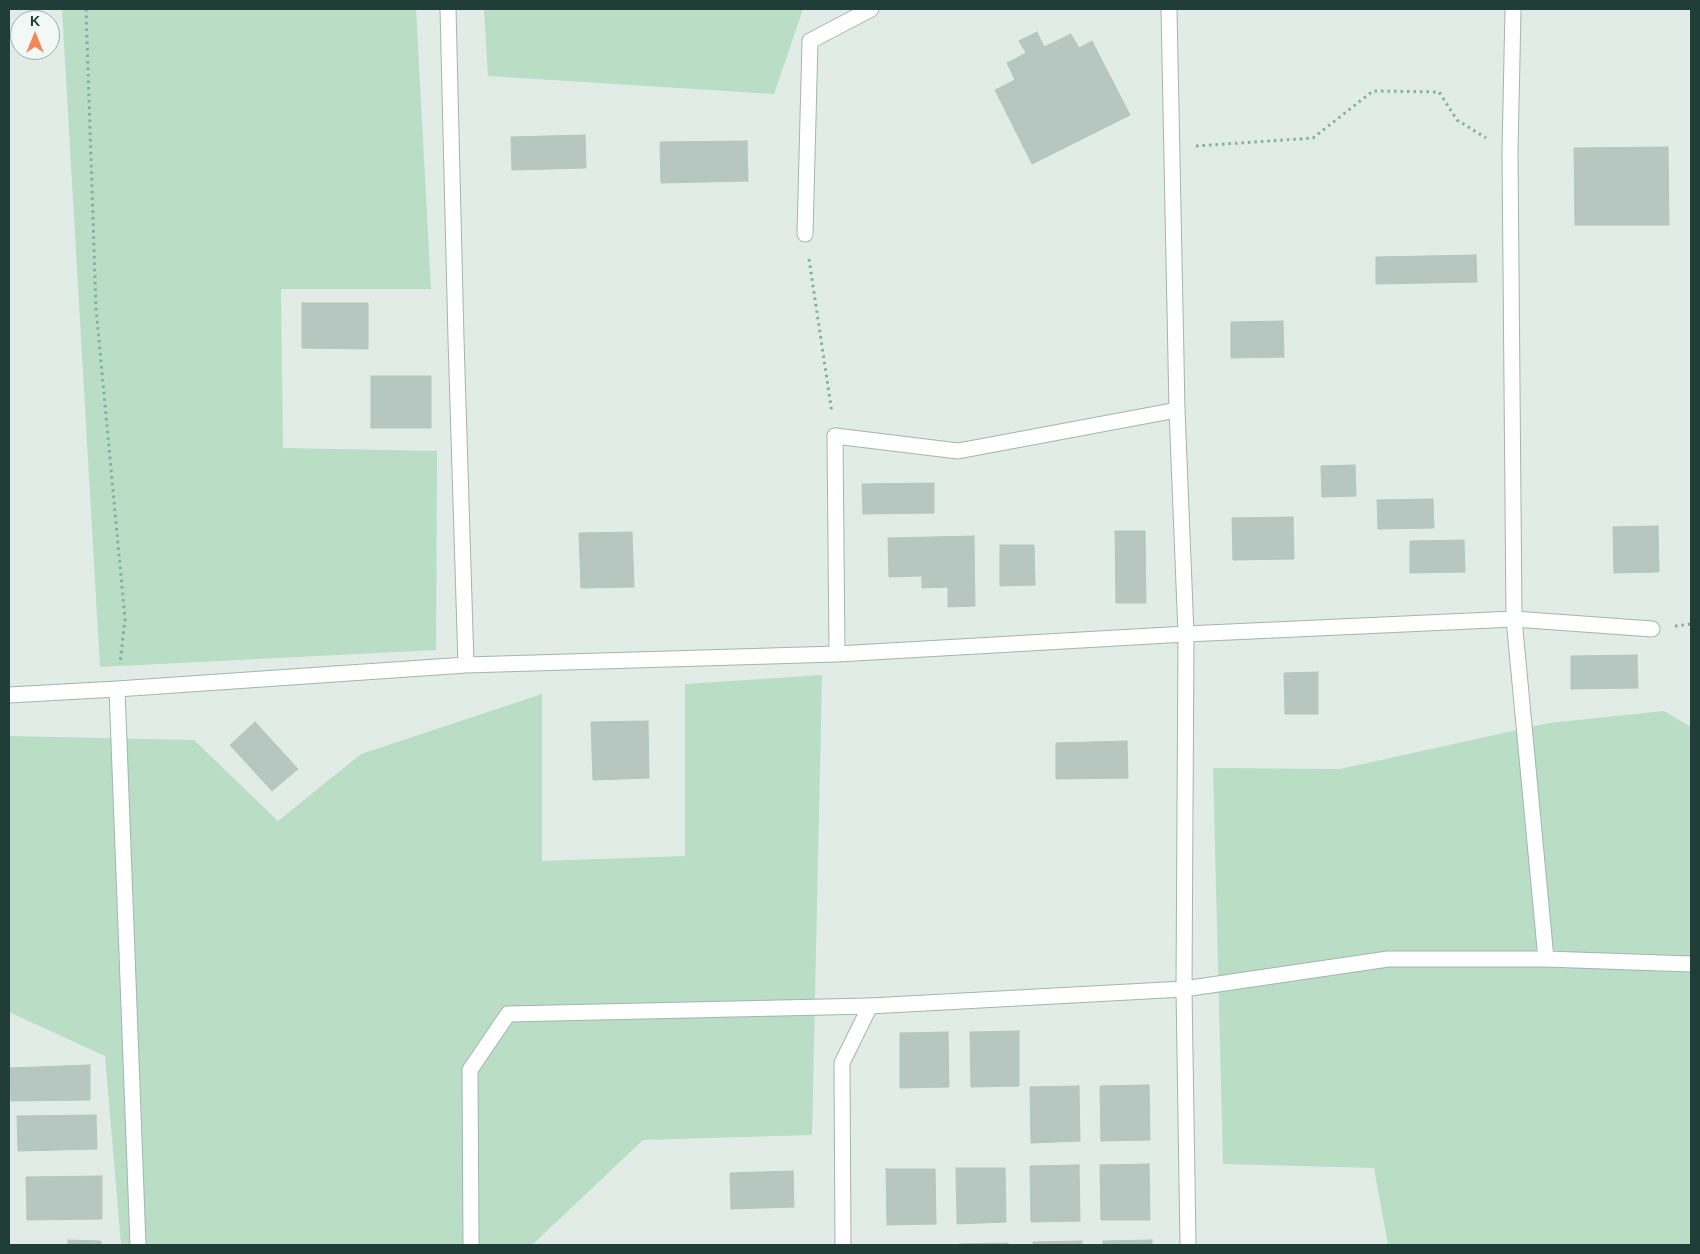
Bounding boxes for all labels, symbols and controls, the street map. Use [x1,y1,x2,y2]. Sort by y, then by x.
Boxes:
north arrow [10,10,60,60]
text: K [30,13,40,29]

